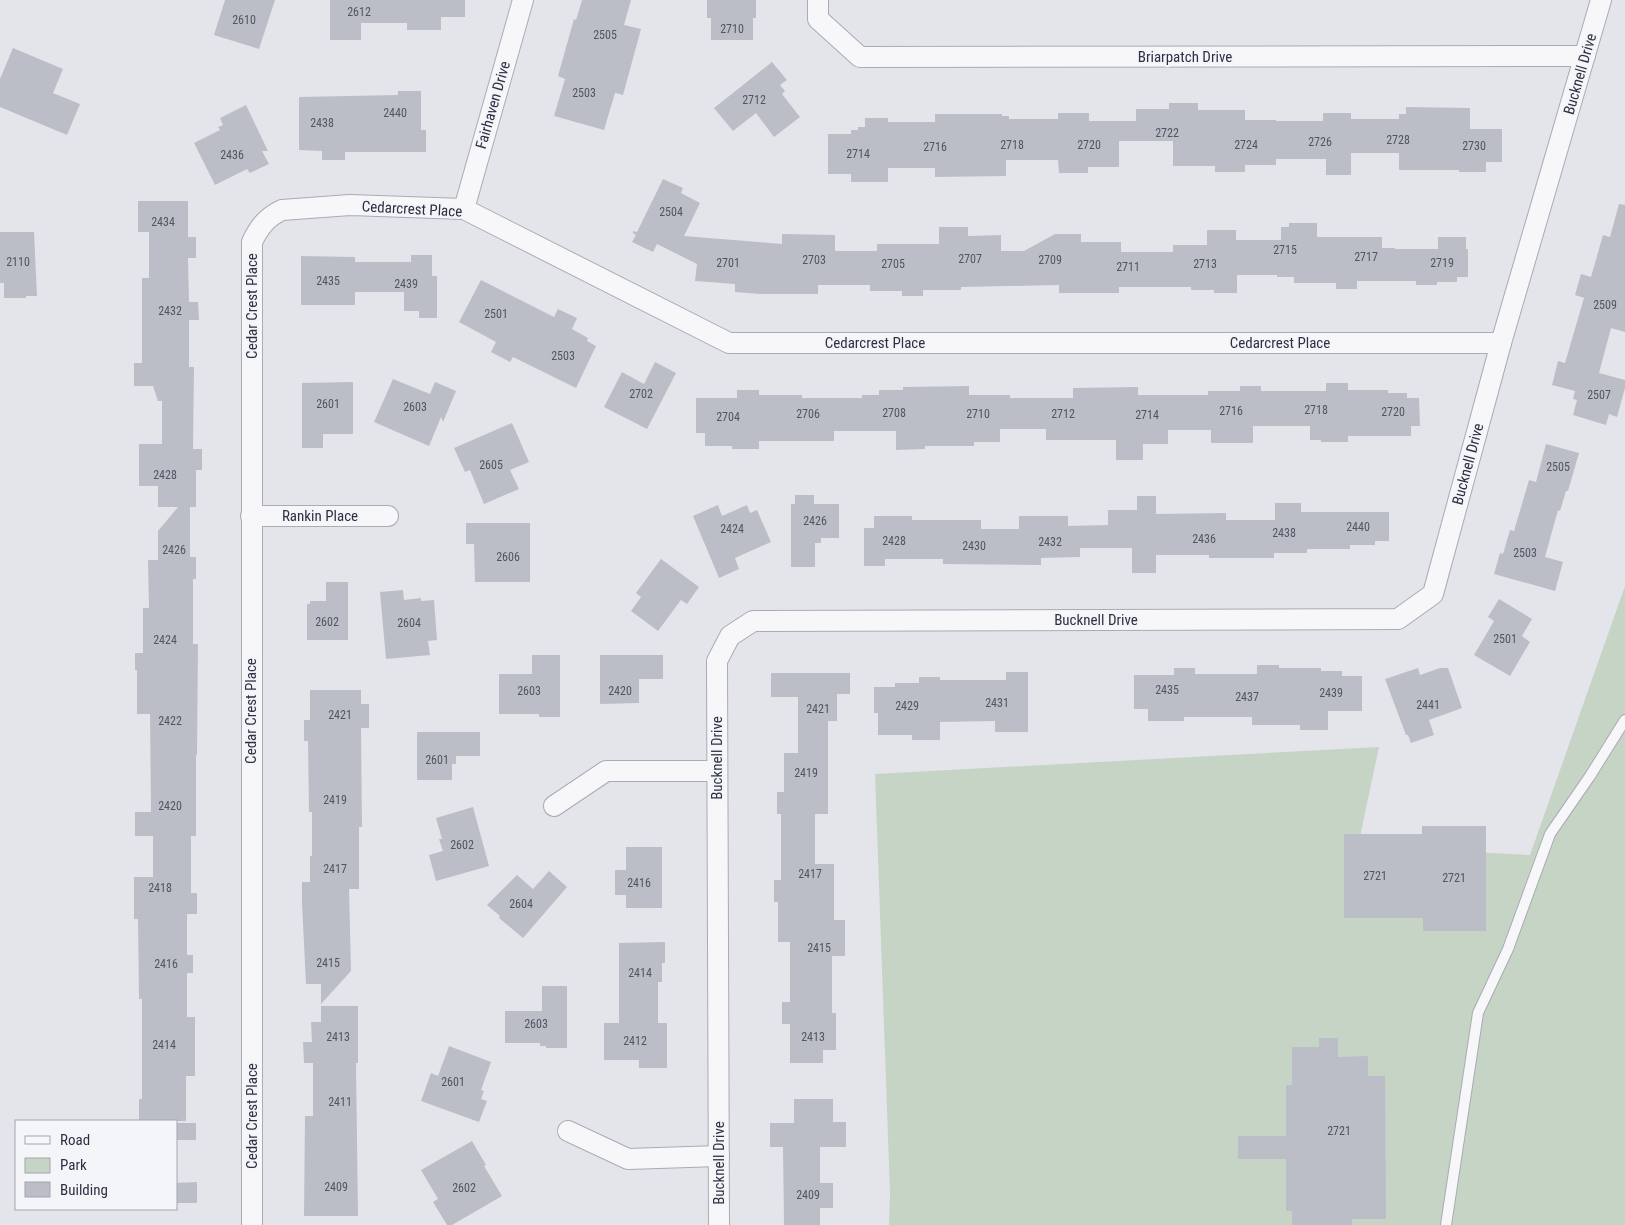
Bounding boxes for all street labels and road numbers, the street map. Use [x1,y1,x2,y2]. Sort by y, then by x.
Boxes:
street label: Bucknell Drive [1560,31,1600,117]
street label: Briarpatch Drive [1138,48,1232,66]
street label: Fairhaven Drive [472,59,514,151]
street label: Cedarcrest Place [361,197,463,221]
street label: Cedar Crest Place [243,253,261,359]
street label: Cedarcrest Place [825,334,925,352]
street label: Cedarcrest Place [1230,334,1330,352]
street label: Bucknell Drive [1448,421,1488,507]
street label: Rankin Place [282,507,358,525]
street label: Bucknell Drive [1054,611,1138,629]
street label: Cedar Crest Place [242,658,260,764]
street label: Bucknell Drive [708,716,726,800]
street label: Cedar Crest Place [243,1063,261,1169]
street label: Bucknell Drive [710,1121,728,1205]

